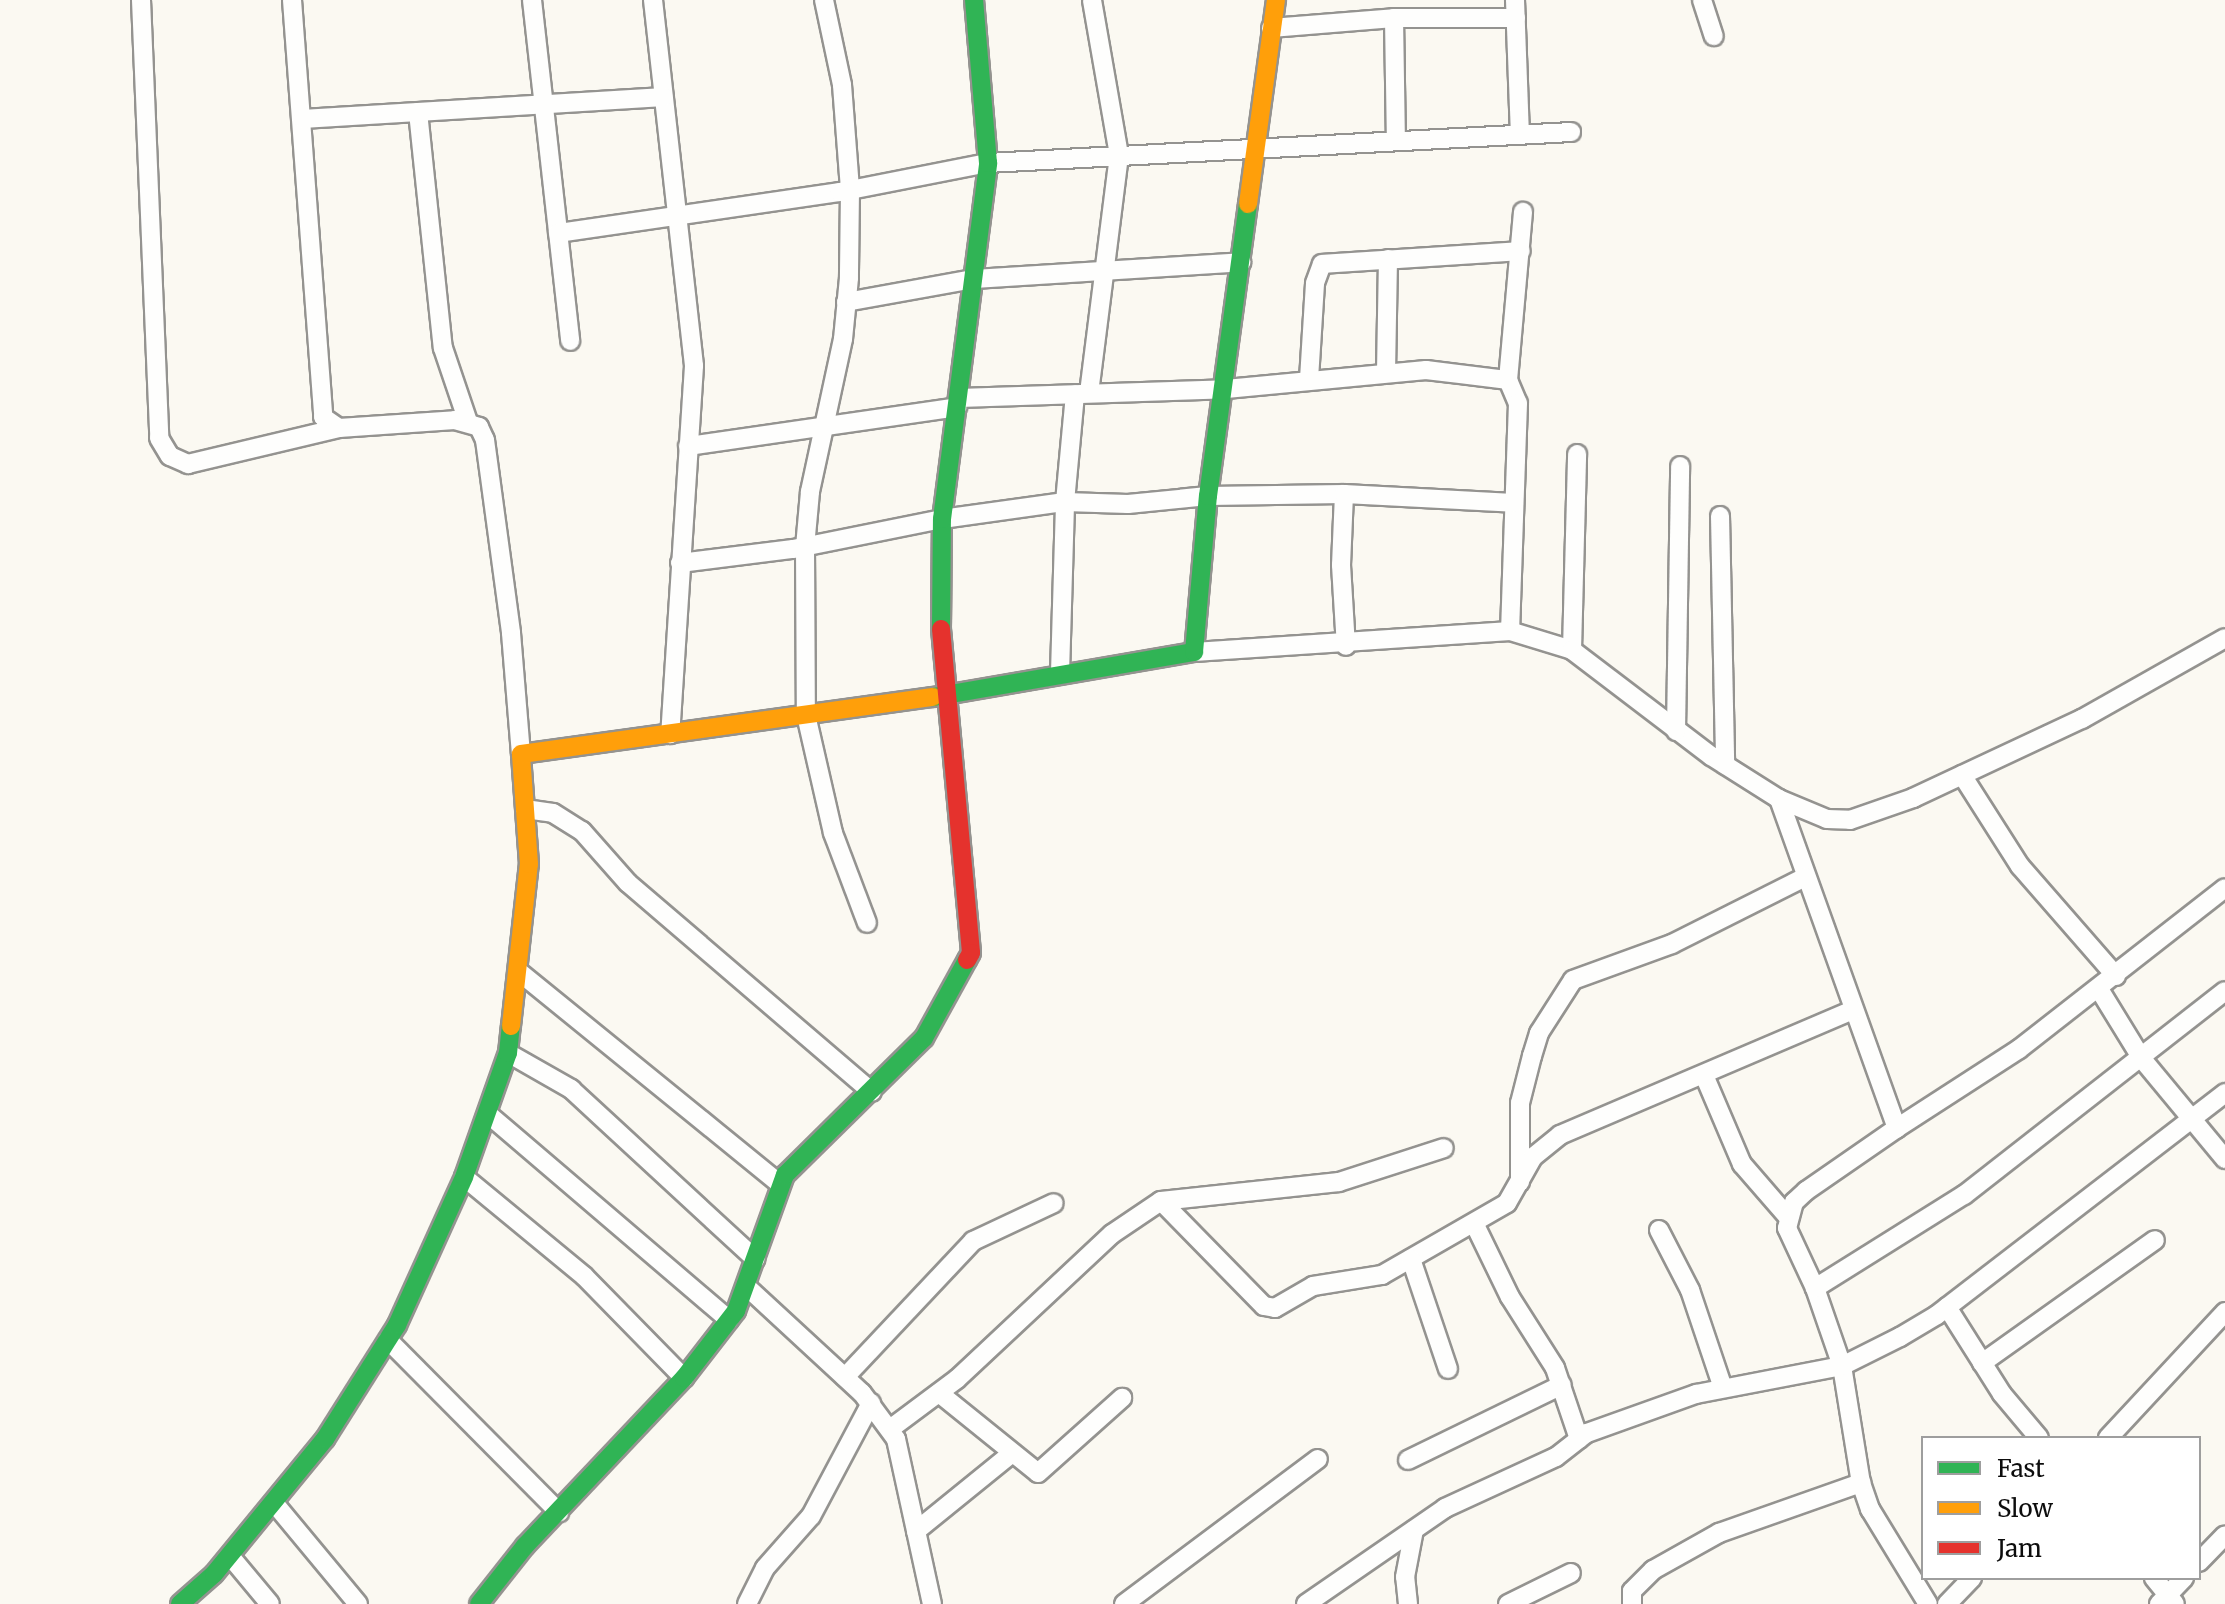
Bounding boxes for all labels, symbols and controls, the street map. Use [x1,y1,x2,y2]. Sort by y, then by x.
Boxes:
legend [1921,1436,2201,1580]
text: Fast [1997,1453,2045,1484]
text: Slow [1997,1493,2053,1524]
text: Jam [1997,1533,2042,1564]

